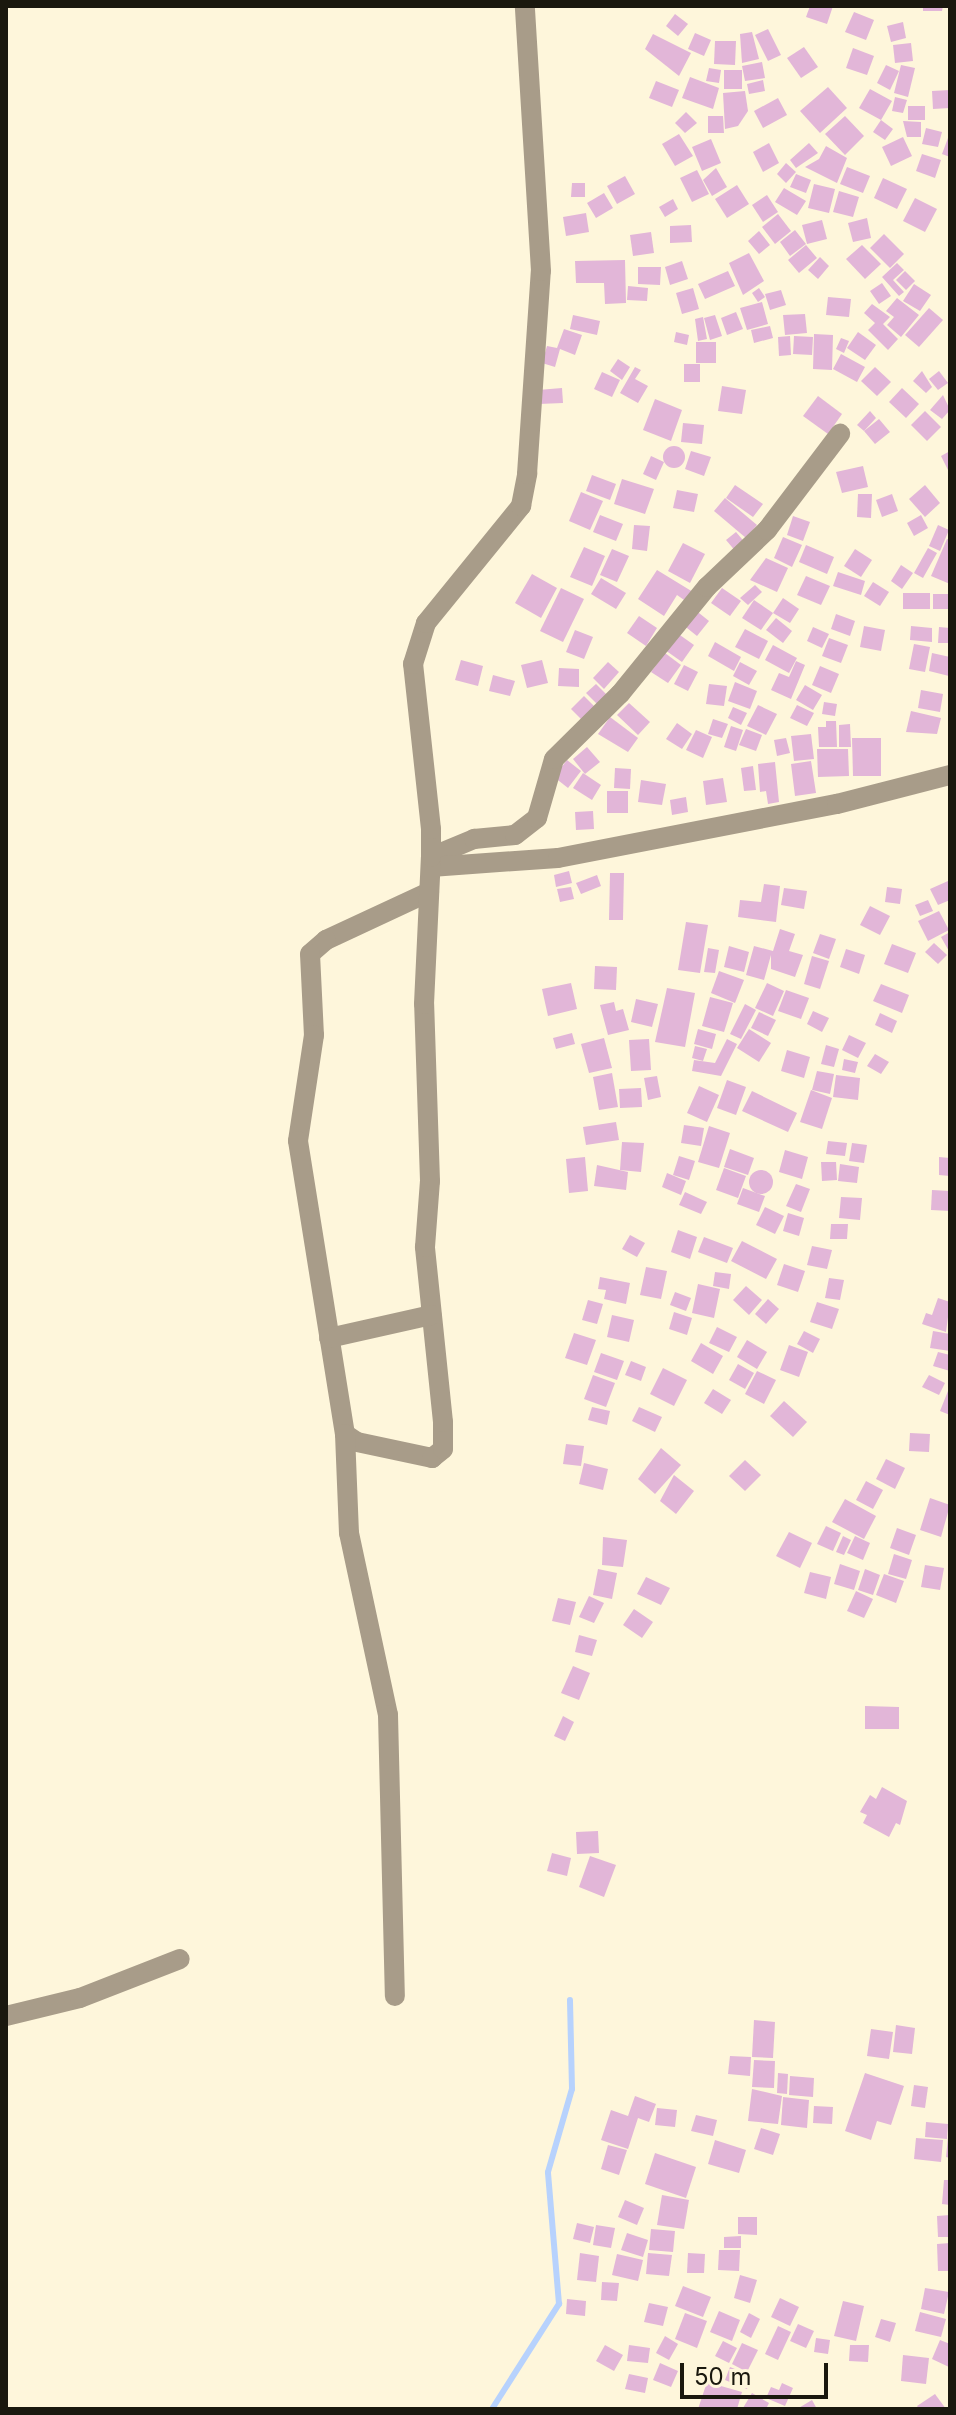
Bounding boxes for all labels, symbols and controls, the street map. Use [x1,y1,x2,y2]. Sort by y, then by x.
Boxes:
scale bar [684,2347,832,2397]
text: 50 m [694,2362,752,2391]

